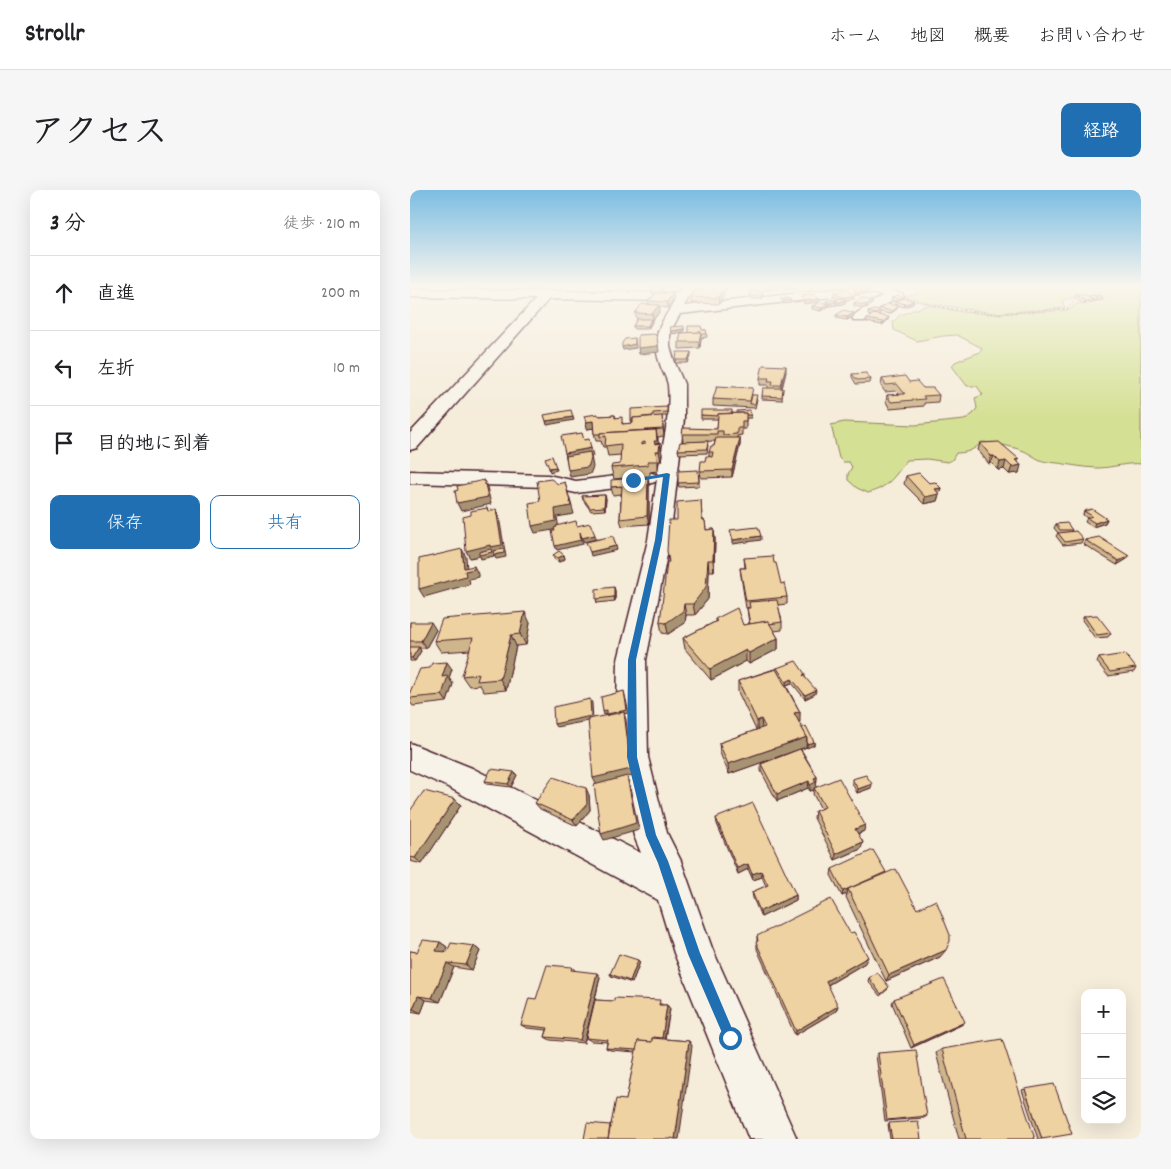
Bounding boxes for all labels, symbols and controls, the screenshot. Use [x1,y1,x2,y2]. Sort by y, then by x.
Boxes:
text: Strollr [25,18,84,52]
text: ホーム [829,25,882,50]
text: 地図 [910,25,946,50]
text: 概要 [974,25,1010,50]
text: お問い合わせ [1038,25,1146,50]
button: 経路 [1061,103,1141,157]
text: アクセス [30,110,168,160]
text: 3 分 [50,210,85,240]
text: 徒歩 · 210 m [283,213,360,236]
icon: ahead [50,279,78,307]
text: 直進 [97,282,135,309]
text: 200 m [321,282,360,305]
icon: left [50,354,78,382]
text: 左折 [97,357,135,384]
text: 10 m [333,357,360,380]
icon: arrive [50,429,78,457]
text: 目的地に到着 [97,432,211,459]
route end [622,469,645,492]
button: 保存 [50,495,200,549]
button: 共有 [210,495,360,549]
map controls [1081,989,1126,1124]
button: + [1081,989,1126,1034]
route start [719,1027,742,1050]
button: − [1081,1034,1126,1079]
button: layers [1081,1079,1126,1124]

